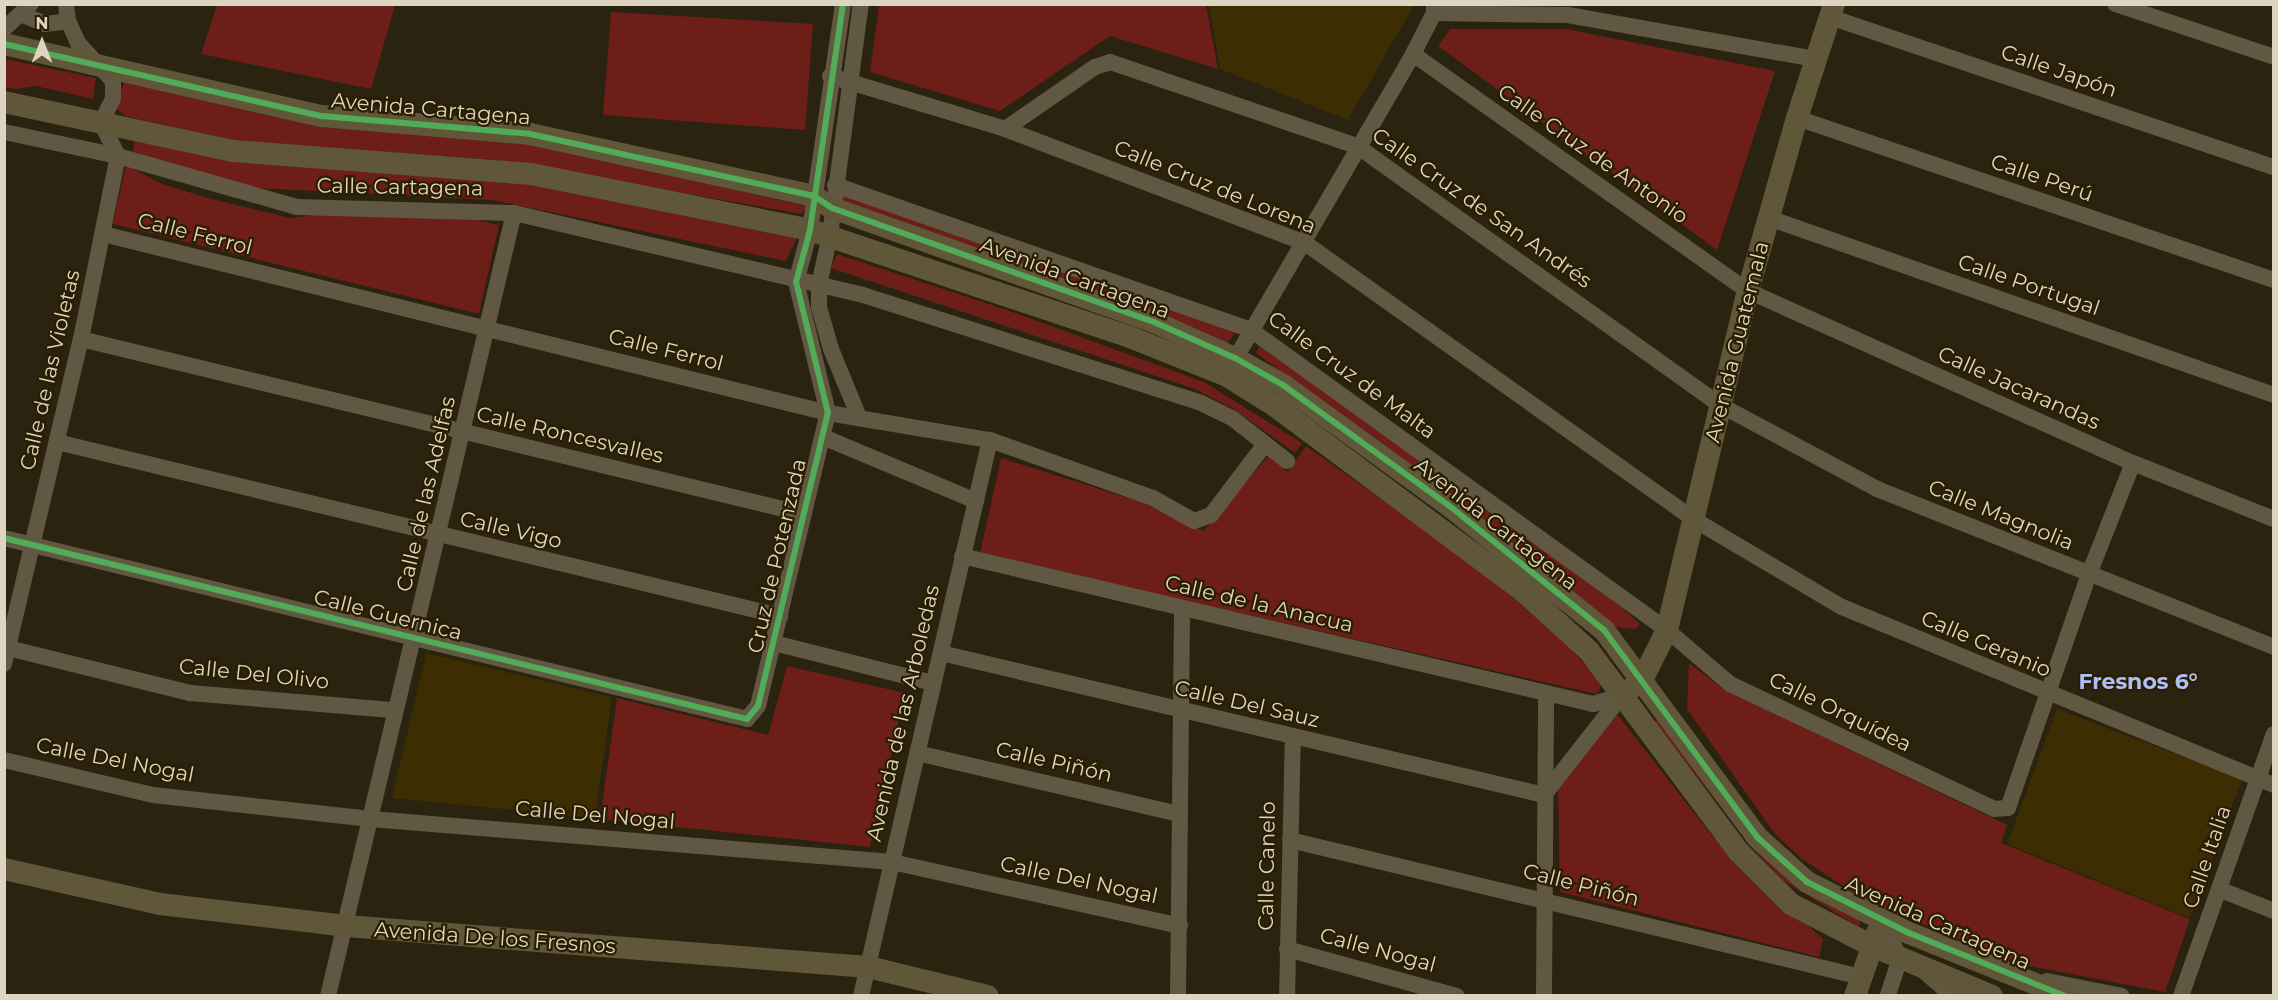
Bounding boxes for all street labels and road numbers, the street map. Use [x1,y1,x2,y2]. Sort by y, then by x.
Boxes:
street label: Calle Japón [1998,39,2120,103]
street label: Calle Cruz de Antonio [1493,79,1693,229]
street label: Avenida Cartagena [330,88,532,130]
street label: Calle Cruz de San Andrés [1367,122,1597,294]
street label: Calle Cruz de Lorena [1110,135,1320,239]
street label: Calle Perú [1987,149,2097,207]
street label: Calle Cartagena [316,173,484,201]
street label: Calle Ferrol [135,208,255,260]
street label: Avenida Cartagena [977,232,1173,324]
street label: Avenida Guatemala [1700,239,1774,445]
street label: Calle Portugal [1955,249,2103,321]
street label: Calle de las Violetas [15,267,85,473]
street label: Calle Cruz de Malta [1263,306,1441,444]
street label: Calle Ferrol [606,324,726,376]
street label: Calle Jacarandas [1934,341,2104,435]
street label: Calle de las Adelfas [391,394,461,594]
street label: Calle Roncesvalles [474,401,666,469]
street label: Avenida Cartagena [1409,452,1583,596]
street label: Cruz de Potenzada [742,456,812,656]
street label: Calle Magnolia [1925,474,2077,556]
street label: Calle Vigo [457,506,565,554]
street label: Calle de la Anacua [1162,570,1356,638]
street label: Avenida de las Arboledas [861,582,945,844]
street label: Calle Guernica [311,584,465,646]
street label: Calle Geranio [1917,605,2055,683]
street label: Calle Del Olivo [178,654,330,694]
street label: Calle Orquídea [1765,667,1915,757]
street label: Calle Del Sauz [1172,675,1322,733]
street label: Calle Del Nogal [34,732,196,788]
street label: Calle Piñón [993,736,1115,788]
street label: Calle Del Nogal [514,795,676,835]
street label: Calle Canelo [1253,801,1281,931]
street label: Calle Italia [2178,802,2236,912]
street label: Calle Del Nogal [998,851,1160,909]
street label: Calle Piñón [1520,858,1642,912]
street label: Avenida Cartagena [1841,871,2035,975]
street label: Avenida De los Fresnos [373,917,617,959]
street label: Calle Nogal [1317,922,1439,978]

